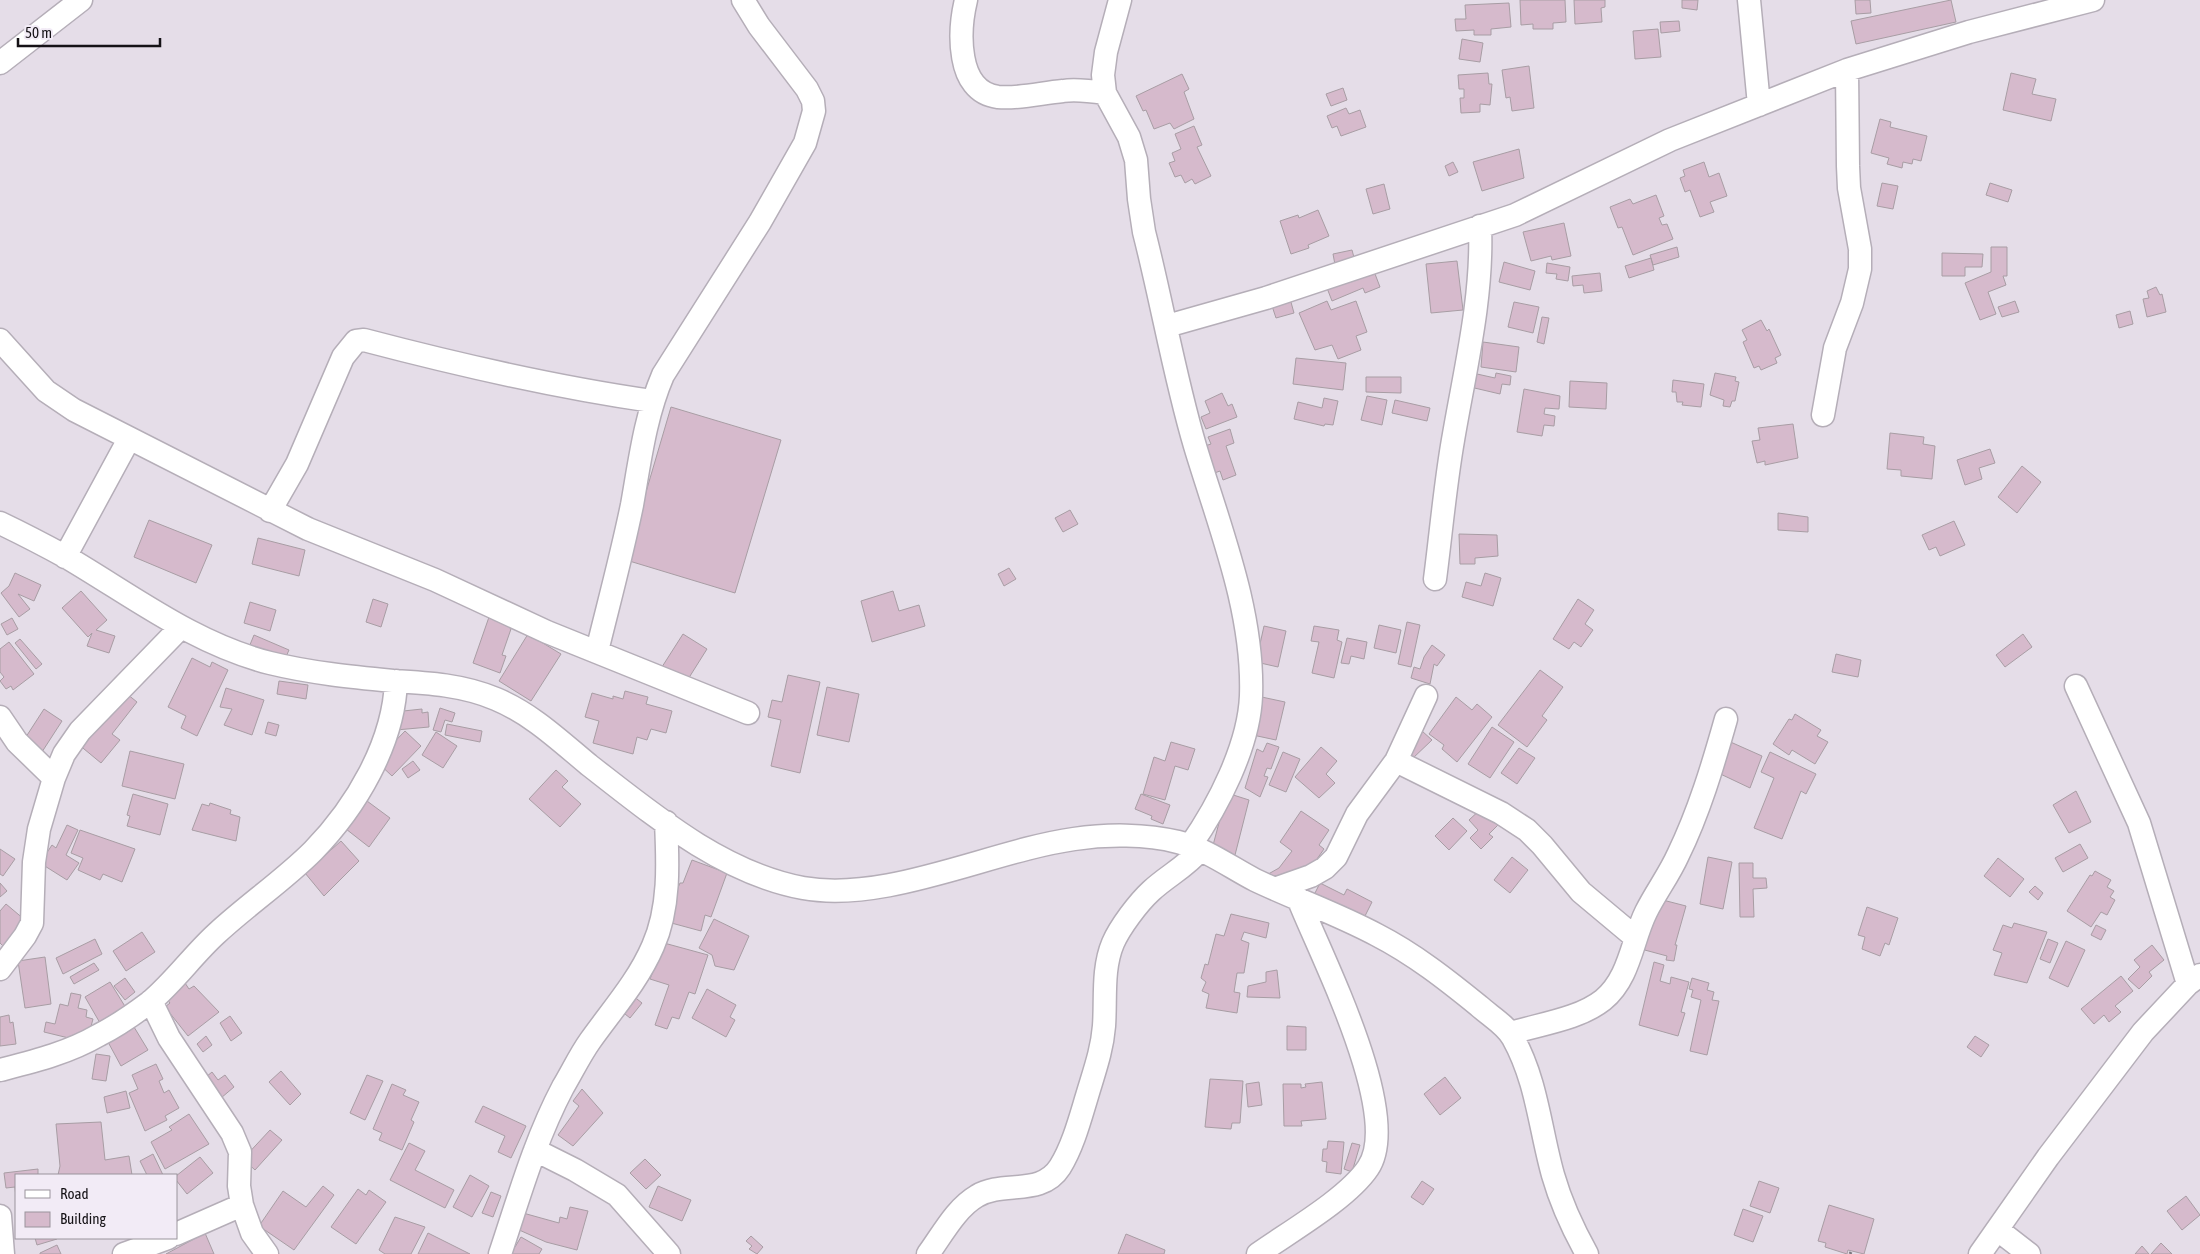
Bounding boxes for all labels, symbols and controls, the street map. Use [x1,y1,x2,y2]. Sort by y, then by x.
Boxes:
scale bar [18,15,160,47]
text: 50 m [25,24,52,41]
legend [15,1174,178,1239]
text: Road [60,1185,89,1202]
text: Building [60,1210,106,1227]

